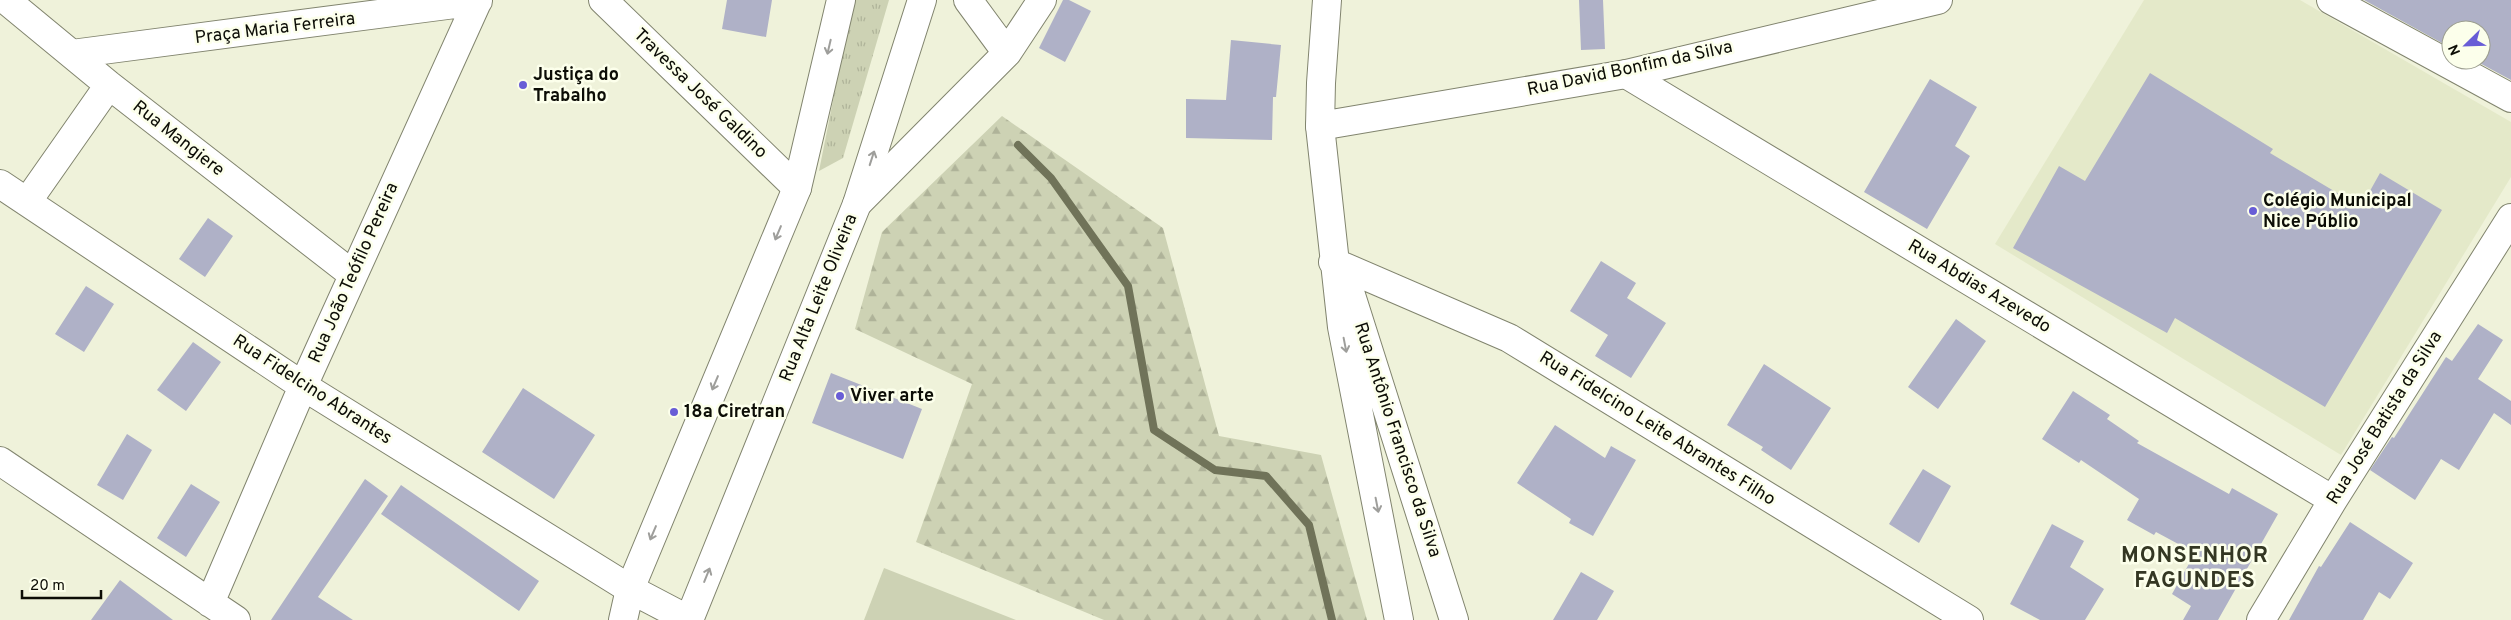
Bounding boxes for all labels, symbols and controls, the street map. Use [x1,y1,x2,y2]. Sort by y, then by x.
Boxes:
street label: Praça Maria Ferreira [193,8,357,50]
north arrow [2441,20,2491,70]
street label: Travessa José Galdino [628,24,772,164]
street label: Rua David Bonfim da Silva [1525,36,1735,102]
one-way arrow [824,39,833,55]
text: N [2446,42,2465,57]
place label: Justiça do Trabalho [533,64,619,108]
marker: Justiça do Trabalho [517,79,529,91]
street label: Rua Mangiere [127,96,229,182]
one-way arrow [867,150,877,166]
street label: Rua João Teófilo Pereira [304,179,404,367]
place label: Colégio Municipal Nice Públio [2263,190,2412,234]
marker: Colégio Municipal Nice Públio [2247,205,2259,217]
street label: Rua Alta Leite Oliveira [775,211,863,385]
one-way arrow [773,225,782,240]
street label: Rua Abdias Azevedo [1903,235,2055,339]
street label: Rua Antônio Francisco da Silva [1348,320,1446,560]
street label: Rua José Batista da Silva [2322,327,2448,509]
street label: Rua Fidelcino Abrantes [228,330,396,450]
one-way arrow [1341,337,1351,353]
street label: Rua Fidelcino Leite Abrantes Filho [1535,347,1779,511]
one-way arrow [710,375,720,390]
place label: Viver arte [850,385,934,408]
marker: Viver arte [834,390,846,402]
place label: 18a Ciretran [684,401,785,424]
marker: 18a Ciretran [668,406,680,418]
one-way arrow [1372,496,1382,512]
one-way arrow [648,525,657,541]
district label: MONSENHOR FAGUNDES [2121,543,2269,595]
scale bar [22,568,101,600]
one-way arrow [703,568,713,583]
text: 20 m [30,577,65,596]

